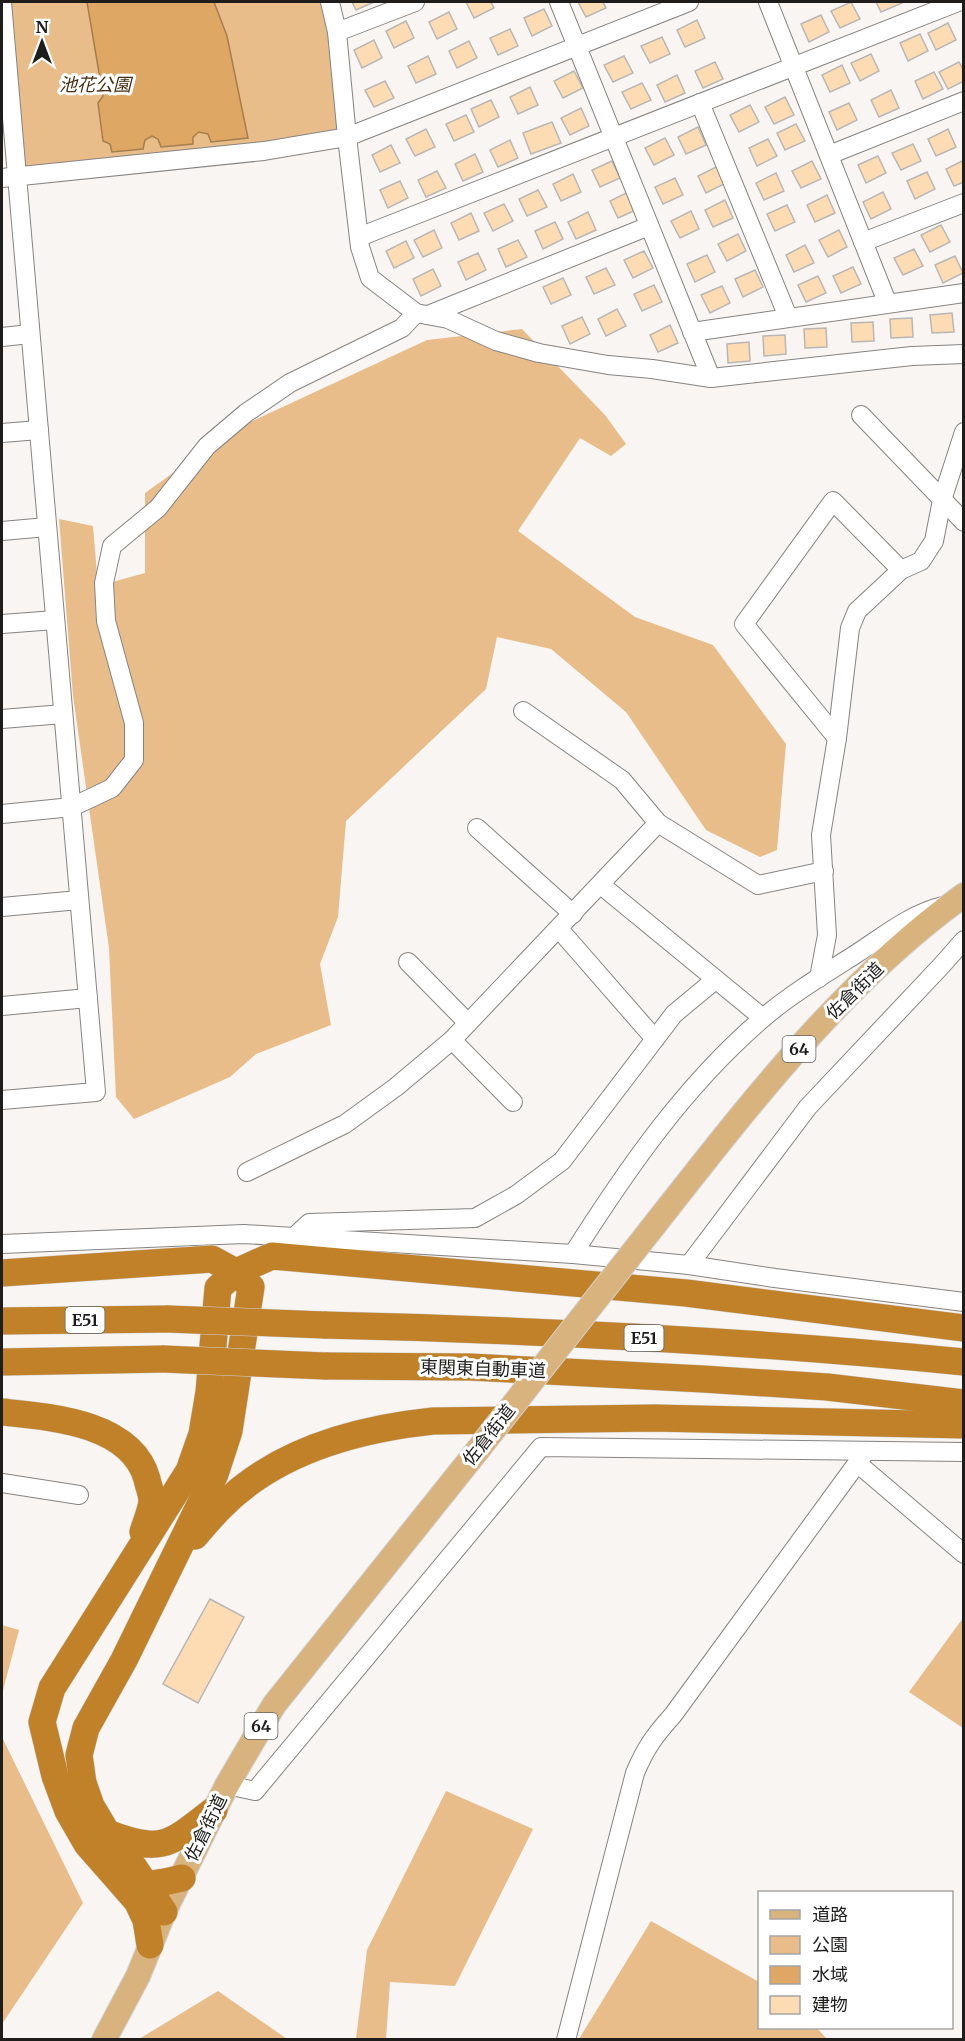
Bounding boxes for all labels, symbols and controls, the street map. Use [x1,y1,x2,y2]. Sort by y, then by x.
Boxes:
north arrow [12,12,72,72]
text: N [36,17,49,37]
park label: 池花公園 [59,73,134,96]
street label: 佐倉街道 [821,957,888,1024]
road number: 64 [782,1036,816,1062]
road number: E51 [66,1307,104,1333]
road number: E51 [624,1325,664,1351]
street label: 東関東自動車道 [420,1355,546,1382]
street label: 佐倉街道 [457,1399,520,1470]
road number: 64 [244,1713,278,1739]
street label: 佐倉街道 [179,1790,232,1865]
legend [758,1891,953,2029]
text: 道路 [812,1903,848,1926]
text: 公園 [812,1933,848,1956]
text: 水域 [812,1963,848,1986]
text: 建物 [812,1993,848,2016]

